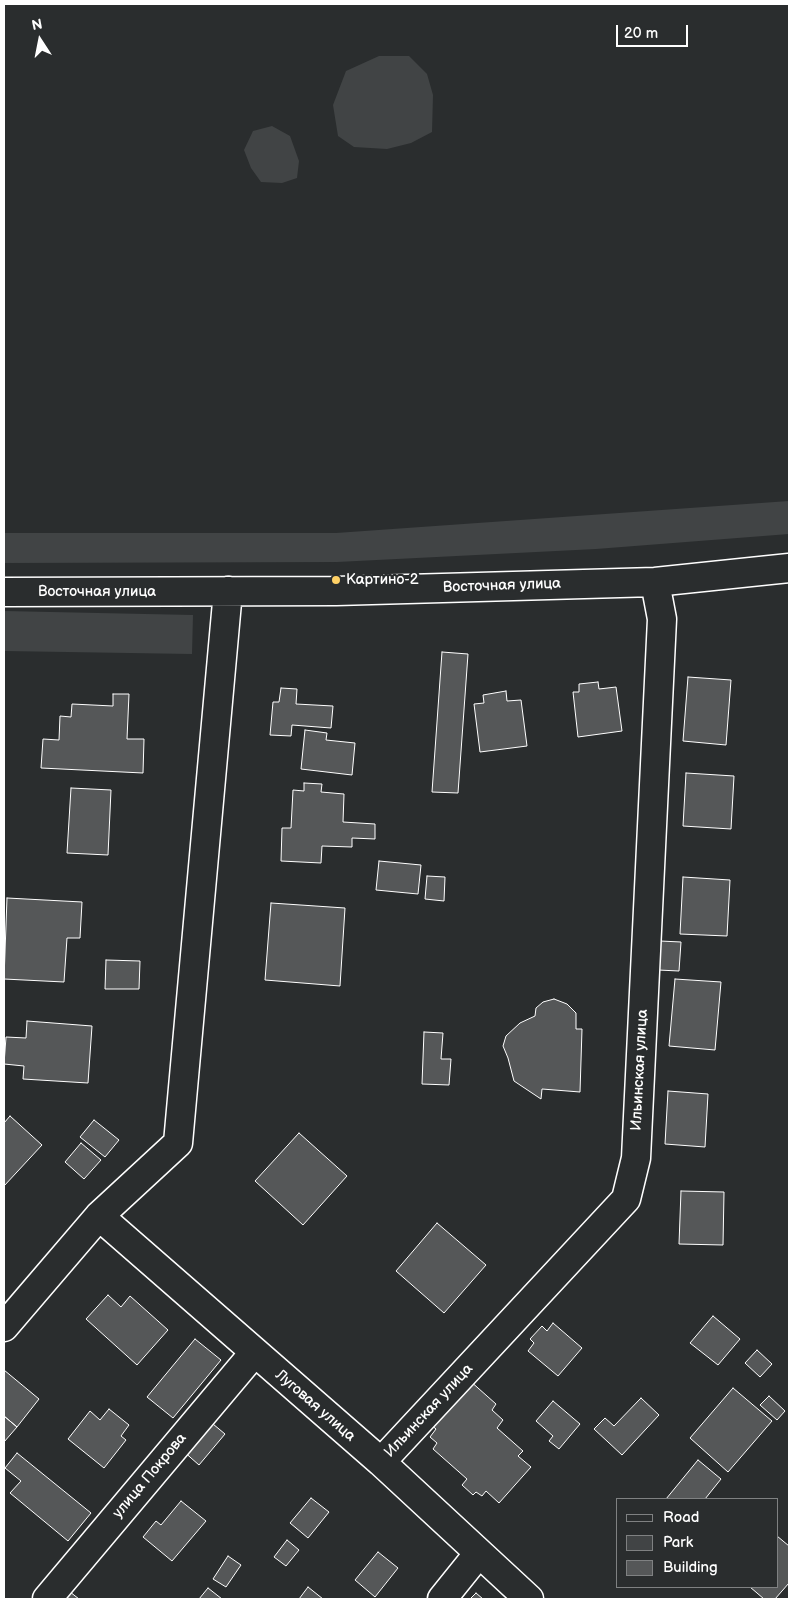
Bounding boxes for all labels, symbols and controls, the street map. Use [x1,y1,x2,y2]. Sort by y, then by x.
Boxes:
north arrow [15,15,65,65]
text: N [30,15,44,34]
scale bar [618,15,690,47]
text: 20 m [624,24,658,43]
place label: Картино-2 [346,571,419,589]
marker: Картино-2 [330,574,342,586]
street label: Восточная улица [443,575,561,597]
street label: Восточная улица [38,583,156,601]
street label: Ильинская улица [628,1009,652,1131]
street label: Ильинская улица [381,1360,477,1462]
street label: Луговая улица [271,1366,359,1446]
street label: улица Покрова [109,1430,191,1522]
legend [616,1498,778,1588]
text: Road [663,1508,699,1527]
text: Park [663,1533,693,1552]
text: Building [663,1558,718,1577]

